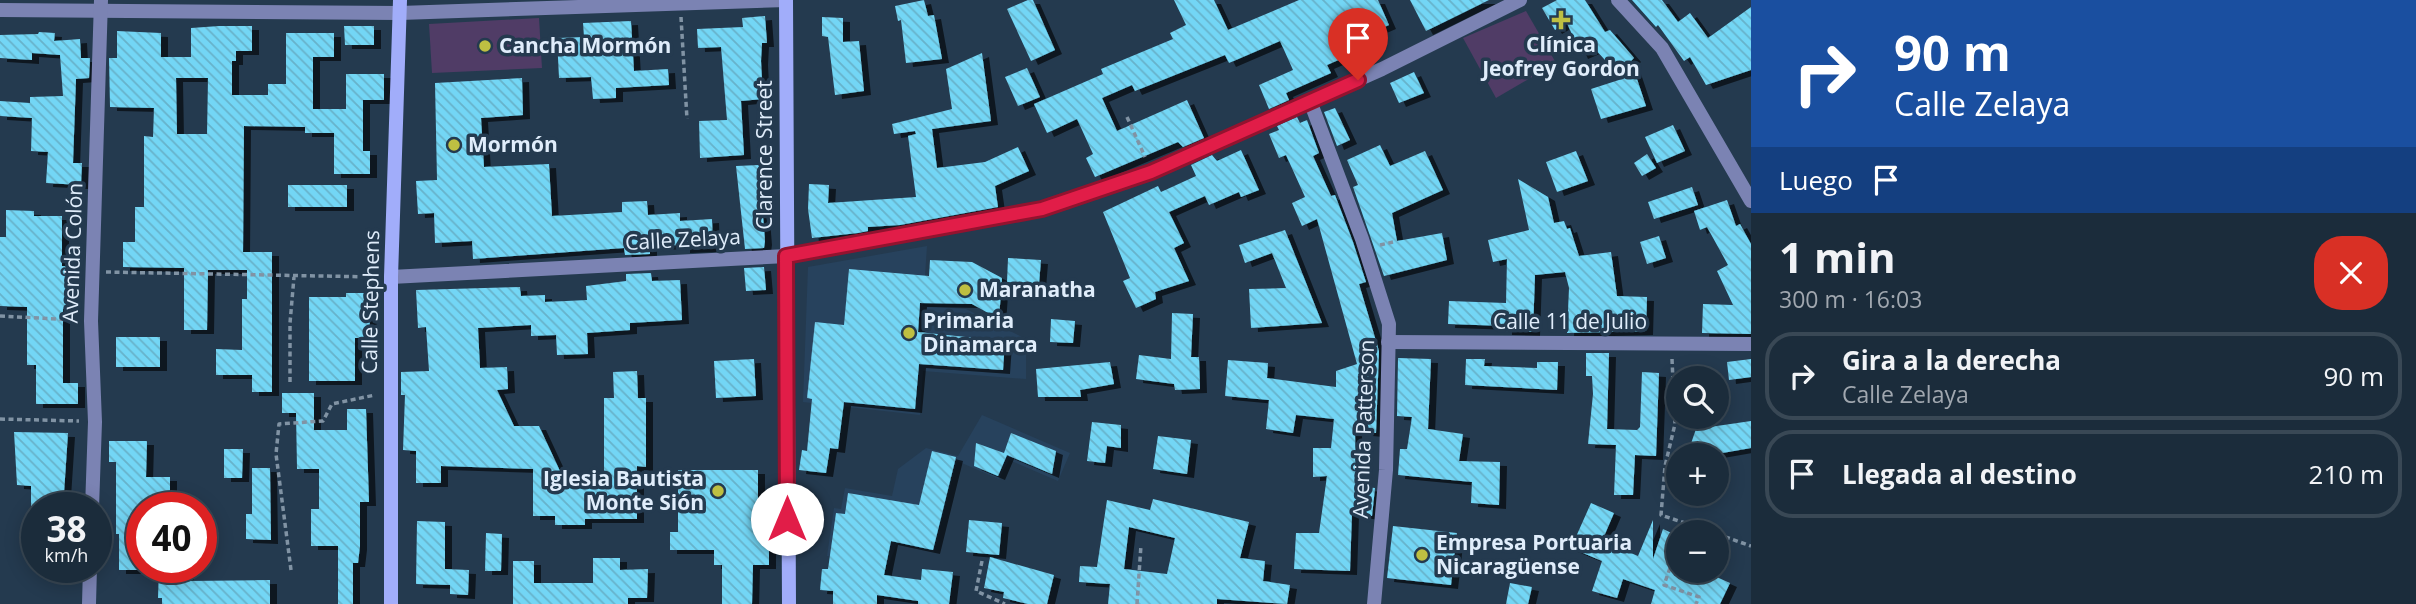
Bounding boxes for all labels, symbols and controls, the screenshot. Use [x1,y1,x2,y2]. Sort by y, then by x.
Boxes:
pin [1328,8,1388,80]
marker: Clínica Jeofrey Gordon [1551,10,1571,30]
icon: arrive [1339,19,1377,57]
text: 90 m [1894,19,2011,85]
icon: right [1779,28,1870,119]
place label: Clínica Jeofrey Gordon [1480,30,1640,82]
place label: Cancha Mormón [499,31,671,59]
marker: Cancha Mormón [477,38,493,54]
street label: Clarence Street [750,80,778,230]
text: Calle Zelaya [1894,82,2070,125]
place label: Mormón [468,130,558,158]
marker: Mormón [446,137,462,153]
icon: arrive [1867,161,1905,199]
text: Luego [1779,162,1853,198]
street label: Avenida Colón [56,182,88,324]
street label: Calle Zelaya [624,222,741,256]
text: 1 min [1779,228,1896,285]
street label: Calle Stephens [355,230,385,374]
button: close [2314,236,2388,310]
place label: Maranatha [979,275,1096,303]
marker: Maranatha [957,282,973,298]
text: 300 m · 16:03 [1779,283,1922,315]
place label: Primaria Dinamarca [923,306,1038,358]
street label: Calle 11 de Julio [1493,307,1647,335]
marker: Primaria Dinamarca [901,325,917,341]
street label: Avenida Patterson [1346,339,1380,519]
text: Gira a la derecha [1842,342,2061,378]
icon: right [1783,357,1821,395]
text: 90 m [2323,358,2384,394]
map controls [1666,366,1729,583]
button: search [1666,366,1729,429]
text: Calle Zelaya [1842,378,1969,410]
button: + [1666,443,1729,506]
icon: arrive [1783,455,1821,493]
text: Llegada al destino [1842,456,2077,492]
text: 210 m [2309,456,2384,492]
place label: Iglesia Bautista Monte Sión [543,464,704,516]
position arrow [750,482,824,556]
marker: Iglesia Bautista Monte Sión [710,483,726,499]
speed limit sign: 40 [126,492,217,583]
text: 38 [46,505,87,552]
button: − [1666,520,1729,583]
place label: Empresa Portuaria Nicaragüense [1436,528,1632,580]
text: km/h [45,543,88,567]
marker: Empresa Portuaria Nicaragüense [1414,547,1430,563]

